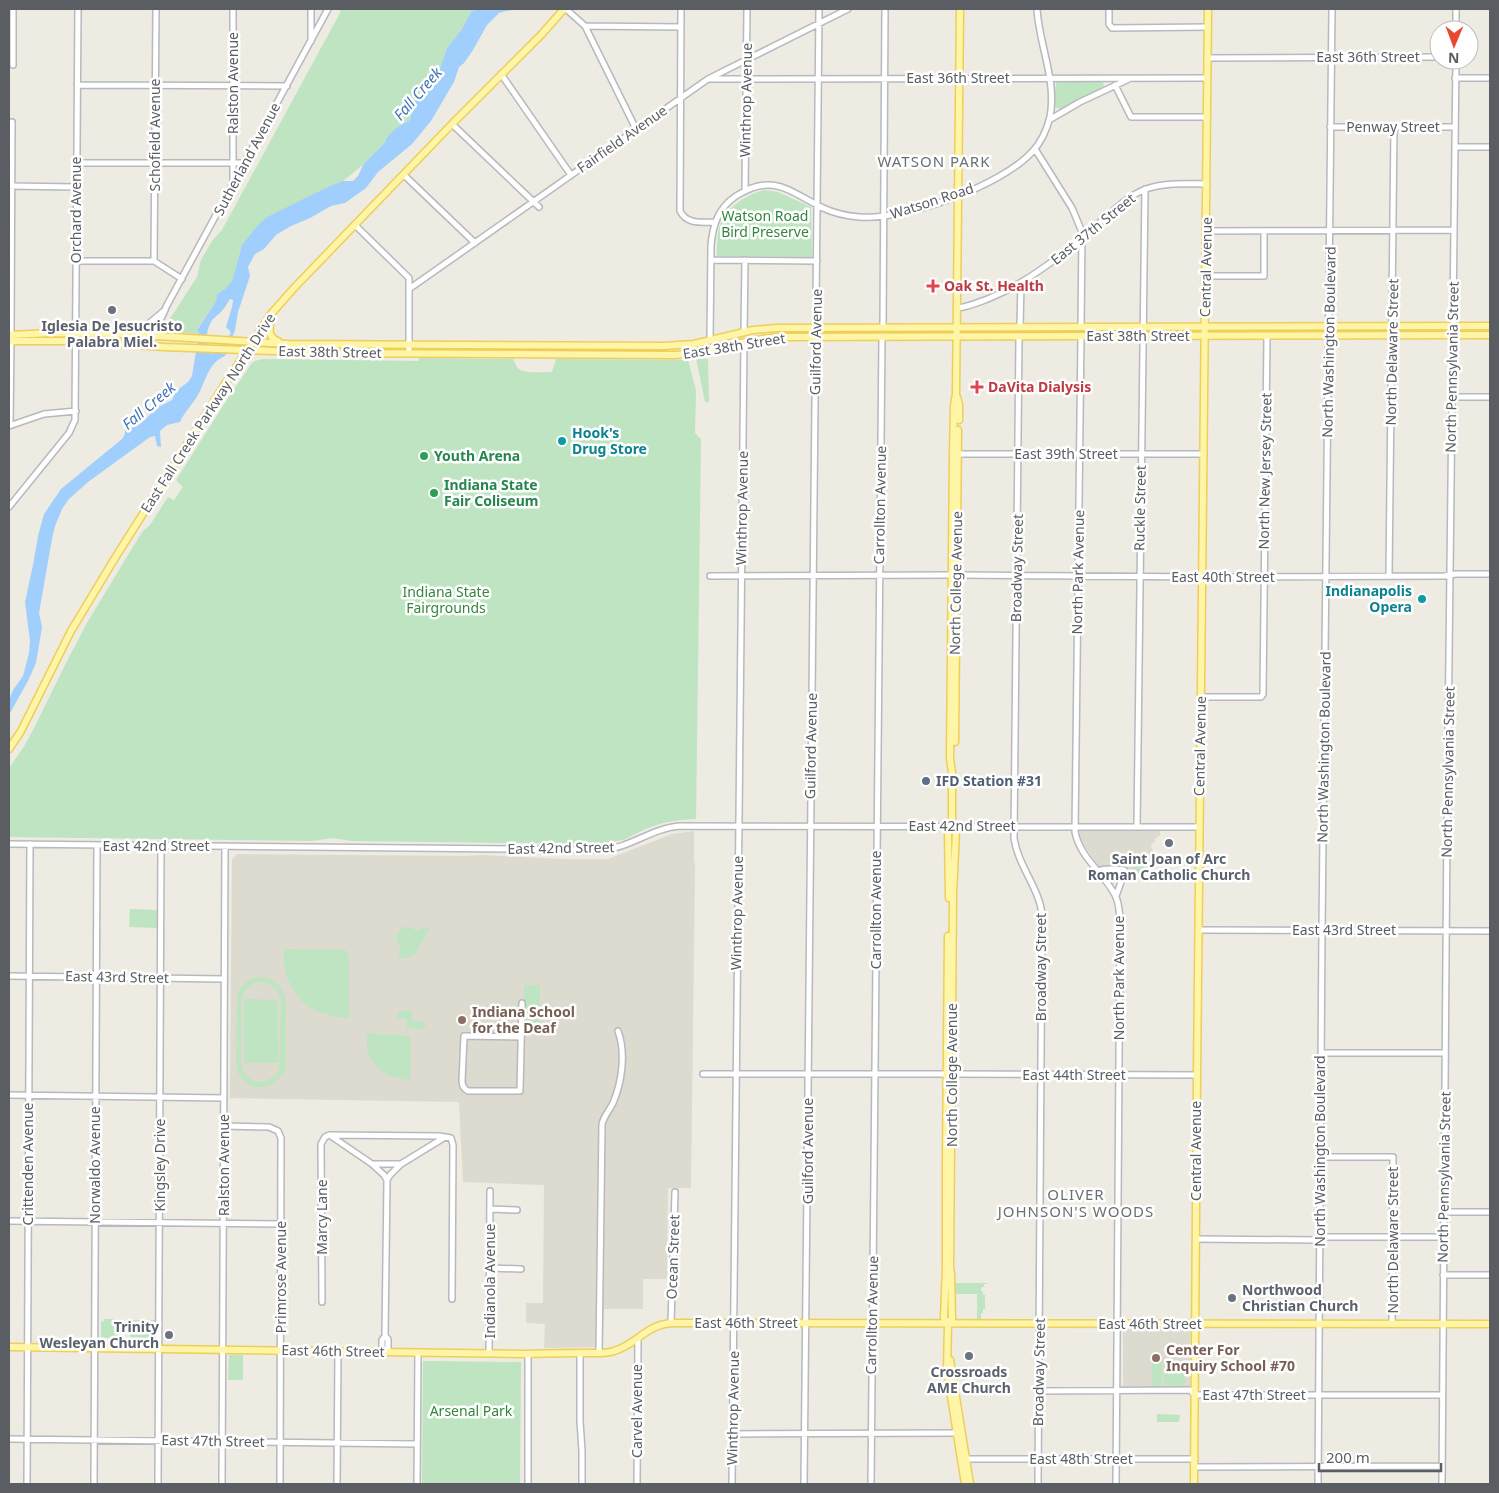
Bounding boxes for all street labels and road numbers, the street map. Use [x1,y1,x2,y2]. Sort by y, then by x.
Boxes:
street label: Ralston Avenue [223,32,242,134]
street label: Winthrop Avenue [735,43,756,157]
street label: East 36th Street [1316,47,1420,66]
street label: East 36th Street [906,68,1010,87]
street label: Schofield Avenue [145,78,164,191]
street label: Sutherland Avenue [209,99,284,219]
street label: Fairfield Avenue [573,100,671,177]
street label: Penway Street [1346,117,1440,136]
street label: Orchard Avenue [66,157,85,263]
street label: Watson Road [888,178,976,223]
street label: East 37th Street [1046,189,1139,269]
street label: Central Avenue [1195,217,1216,317]
street label: North Washington Boulevard [1317,246,1340,438]
street label: North Delaware Street [1381,278,1402,426]
street label: North Pennsylvania Street [1441,281,1462,453]
street label: Guilford Avenue [805,289,826,395]
street label: East Fall Creek Parkway North Drive [136,309,279,516]
street label: East 38th Street [1086,326,1190,345]
street label: East 38th Street [681,328,787,363]
street label: East 38th Street [278,341,382,362]
street label: North New Jersey Street [1254,392,1275,550]
street label: East 39th Street [1014,444,1118,463]
street label: Carrollton Avenue [869,445,890,564]
street label: Winthrop Avenue [731,451,752,565]
street label: Ruckle Street [1129,465,1150,551]
street label: North Park Avenue [1067,509,1088,634]
street label: North College Avenue [945,511,966,655]
street label: Broadway Street [1006,514,1027,622]
street label: East 40th Street [1171,567,1275,586]
street label: North Washington Boulevard [1312,651,1335,843]
street label: North Pennsylvania Street [1437,686,1458,858]
street label: Guilford Avenue [800,693,821,799]
street label: Central Avenue [1189,696,1210,796]
street label: East 42nd Street [908,816,1016,835]
street label: East 42nd Street [102,836,210,855]
street label: East 42nd Street [507,837,615,858]
street label: Carrollton Avenue [866,851,885,969]
street label: Winthrop Avenue [726,856,747,970]
street label: Broadway Street [1031,913,1050,1021]
street label: North Park Avenue [1109,916,1128,1040]
street label: East 43rd Street [1292,920,1396,939]
street label: East 43rd Street [65,966,169,987]
street label: North College Avenue [942,1003,961,1147]
street label: North Washington Boulevard [1310,1055,1329,1247]
street label: East 44th Street [1022,1065,1126,1084]
street label: North Pennsylvania Street [1433,1091,1454,1263]
street label: Guilford Avenue [798,1098,817,1204]
street label: Central Avenue [1186,1101,1205,1201]
street label: Crittenden Avenue [18,1102,37,1225]
street label: Norwaldo Avenue [85,1106,104,1224]
street label: Ralston Avenue [214,1114,233,1216]
street label: Kingsley Drive [150,1118,169,1211]
street label: North Delaware Street [1383,1167,1402,1313]
street label: Marcy Lane [312,1179,331,1255]
street label: Ocean Street [662,1214,683,1300]
street label: Primrose Avenue [271,1221,290,1333]
street label: Indianola Avenue [480,1223,499,1338]
street label: Carrollton Avenue [861,1255,882,1374]
street label: East 46th Street [694,1313,798,1332]
street label: East 46th Street [1098,1314,1202,1333]
street label: Broadway Street [1028,1318,1049,1426]
street label: East 46th Street [281,1340,385,1361]
street label: Winthrop Avenue [722,1351,743,1465]
street label: Carvel Avenue [627,1364,646,1458]
street label: East 47th Street [1202,1385,1306,1404]
street label: East 47th Street [161,1430,265,1451]
street label: East 48th Street [1029,1449,1133,1468]

